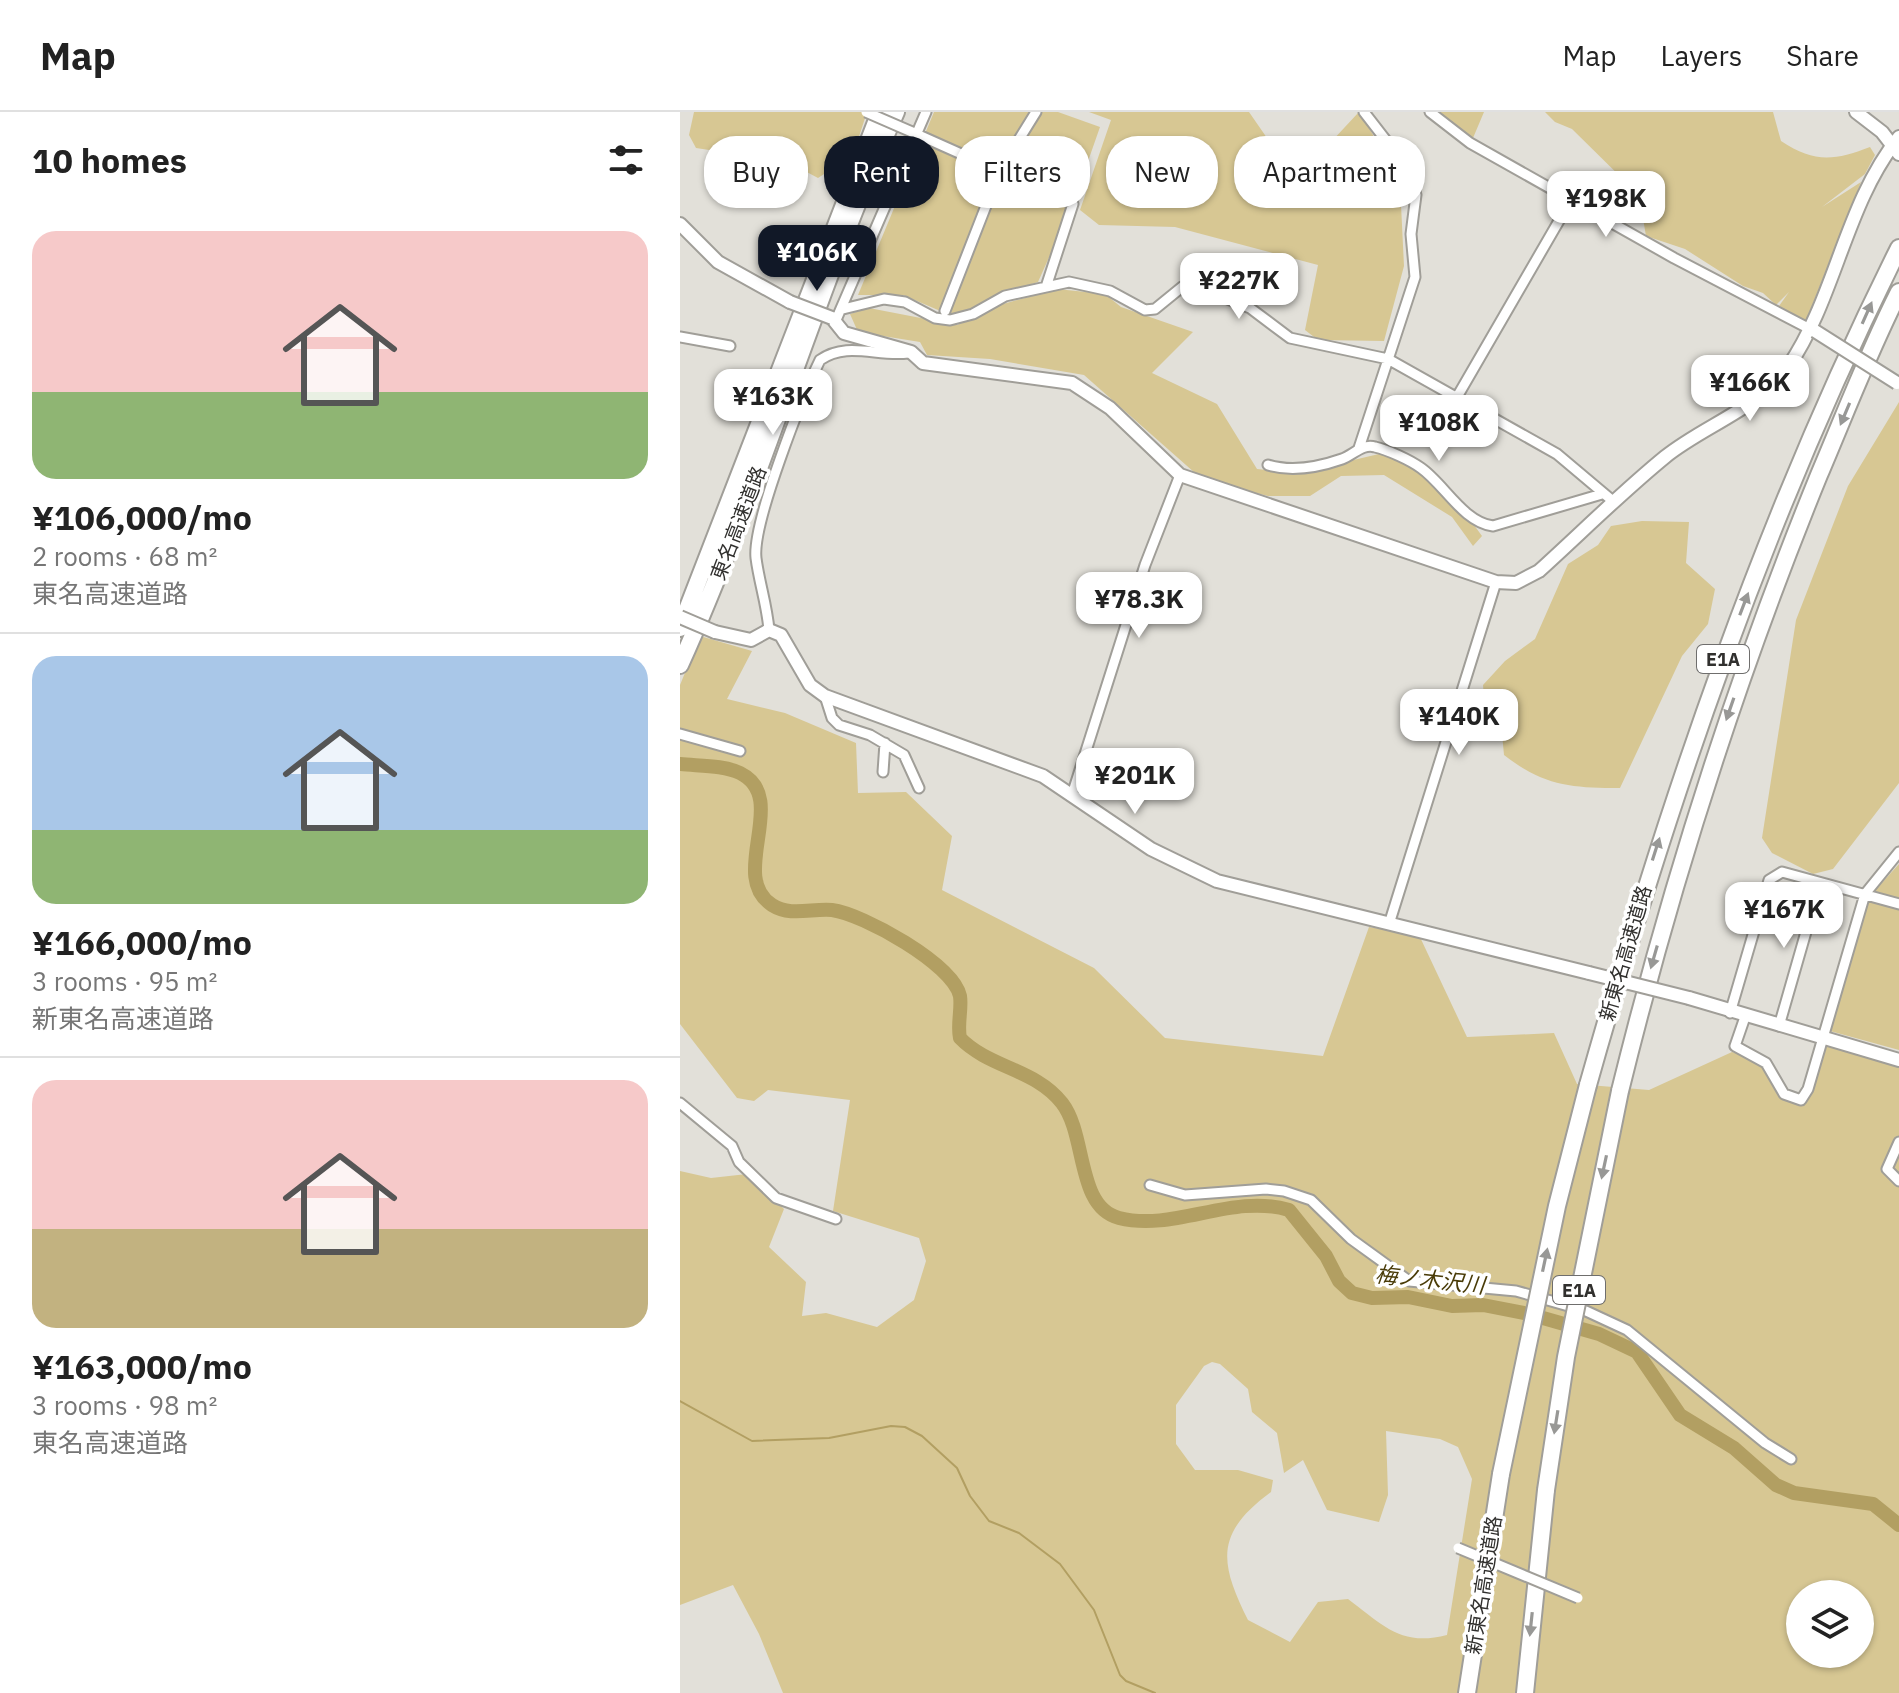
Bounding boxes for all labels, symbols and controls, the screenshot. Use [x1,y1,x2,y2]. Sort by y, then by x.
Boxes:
text: Map [40,31,116,80]
text: Map [1562,37,1616,74]
text: Layers [1660,37,1742,74]
text: Share [1786,37,1859,74]
chip: Buy [704,136,808,208]
chip: Rent [824,136,939,208]
chip: Filters [955,136,1090,208]
chip: New [1106,136,1218,208]
chip: Apartment [1234,136,1425,208]
text: 10 homes [32,138,187,182]
icon: filters [604,138,648,182]
pin: ¥198K [1550,171,1662,239]
text: ¥198K [1565,180,1647,214]
pin: ¥106K [761,225,873,293]
text: ¥106K [776,234,858,268]
pin: ¥227K [1183,253,1295,321]
text: ¥227K [1198,262,1280,296]
icon: home [268,283,412,427]
one-way arrow [1861,302,1874,325]
pin: ¥166K [1694,355,1806,423]
text: ¥166K [1709,364,1791,398]
pin: ¥163K [717,369,829,437]
text: ¥163K [732,378,814,412]
pin: ¥108K [1383,395,1495,463]
one-way arrow [1838,402,1851,426]
text: ¥108K [1398,404,1480,438]
street label: 東名高速道路 [704,462,772,584]
text: ¥106,000/mo [32,495,252,539]
text: 2 rooms · 68 m² [32,539,217,573]
pin: ¥78.3K [1074,572,1204,640]
text: 東名高速道路 [32,576,188,610]
text: ¥78.3K [1094,581,1184,615]
one-way arrow [1738,592,1751,616]
road number: E1A [1697,645,1749,673]
pin: ¥140K [1403,689,1515,757]
one-way arrow [1724,697,1736,721]
text: ¥140K [1418,698,1500,732]
icon: home [268,708,412,852]
pin: ¥201K [1079,748,1191,816]
text: ¥201K [1094,757,1176,791]
one-way arrow [1651,837,1663,861]
street label: 新東名高速道路 [1593,882,1657,1024]
pin: ¥167K [1728,882,1840,950]
text: ¥167K [1743,891,1825,925]
text: ¥166,000/mo [32,920,252,964]
one-way arrow [1647,945,1659,970]
text: 3 rooms · 95 m² [32,964,217,998]
text: 新東名高速道路 [32,1001,214,1035]
icon: home [268,1132,412,1276]
one-way arrow [1597,1155,1610,1180]
one-way arrow [1539,1247,1552,1272]
water label: 梅ノ木沢川 [1374,1259,1488,1299]
road number: E1A [1553,1276,1605,1304]
text: ¥163,000/mo [32,1344,252,1388]
text: 3 rooms · 98 m² [32,1388,217,1422]
one-way arrow [1549,1410,1562,1435]
text: 東名高速道路 [32,1425,188,1459]
street label: 新東名高速道路 [1459,1514,1507,1656]
map controls [1786,1580,1874,1668]
button: layers [1786,1580,1874,1668]
one-way arrow [1525,1611,1538,1636]

